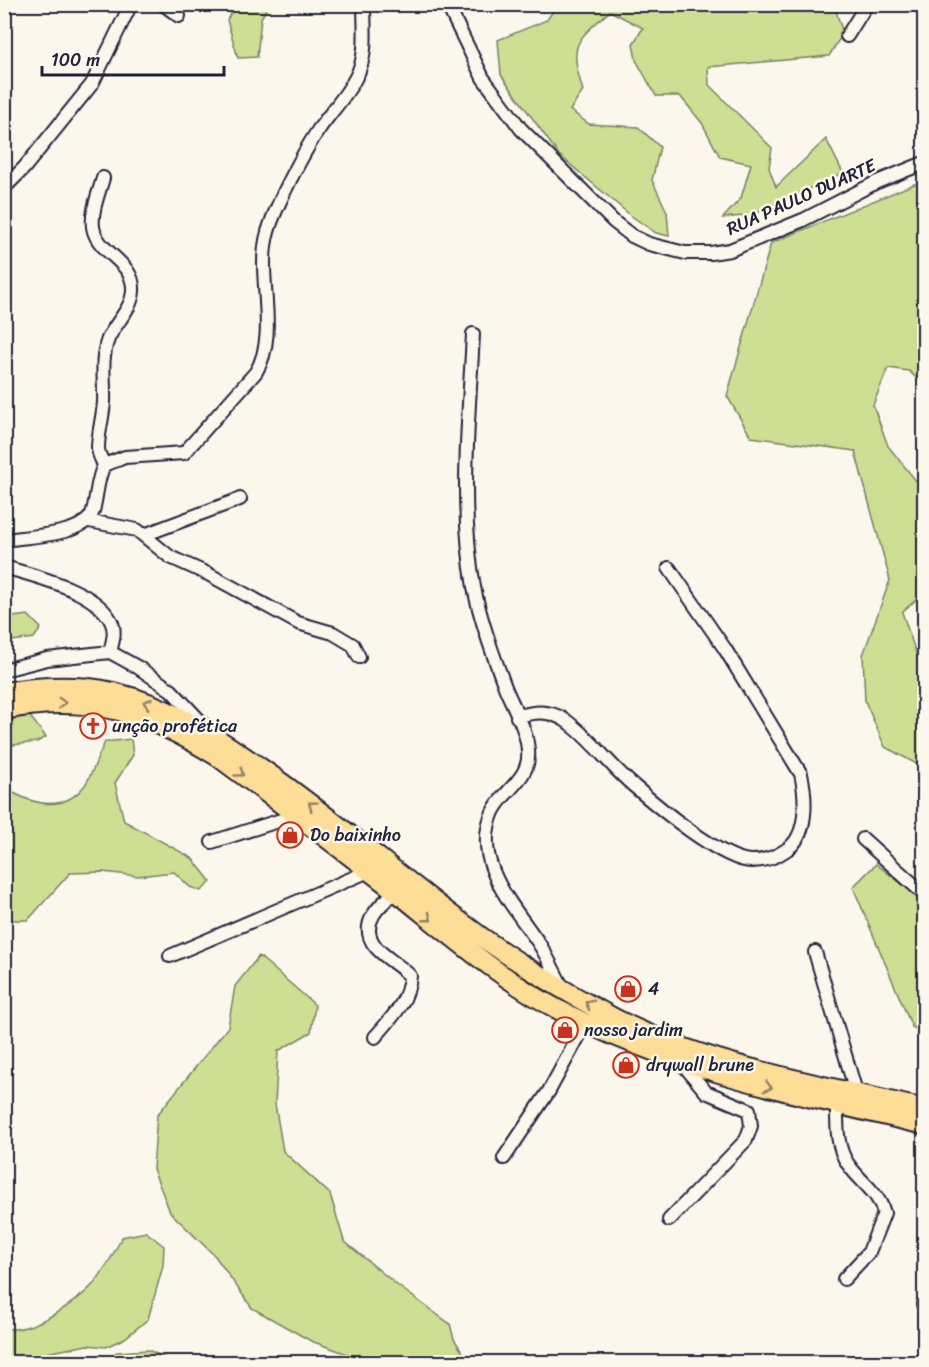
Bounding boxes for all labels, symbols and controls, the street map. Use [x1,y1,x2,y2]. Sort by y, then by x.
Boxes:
scale bar [42,39,224,77]
text: 100 m [51,44,100,76]
street label: RUA PAULO DUARTE [721,149,882,244]
one-way arrow [58,697,67,710]
one-way arrow [142,697,153,710]
place label: unção profética [112,710,238,742]
church icon: unção profética [78,711,108,741]
one-way arrow [234,766,245,777]
one-way arrow [308,801,319,812]
place label: Do baixinho [310,819,401,851]
shop icon: Do baixinho [275,820,305,850]
one-way arrow [421,910,432,921]
place label: 4 [648,973,659,1005]
shop icon: 4 [613,974,643,1004]
one-way arrow [585,1000,596,1011]
place label: nosso jardim [584,1014,683,1046]
shop icon: nosso jardim [550,1015,580,1045]
place label: drywall brune [646,1049,754,1081]
shop icon: drywall brune [611,1050,641,1080]
one-way arrow [762,1080,773,1092]

